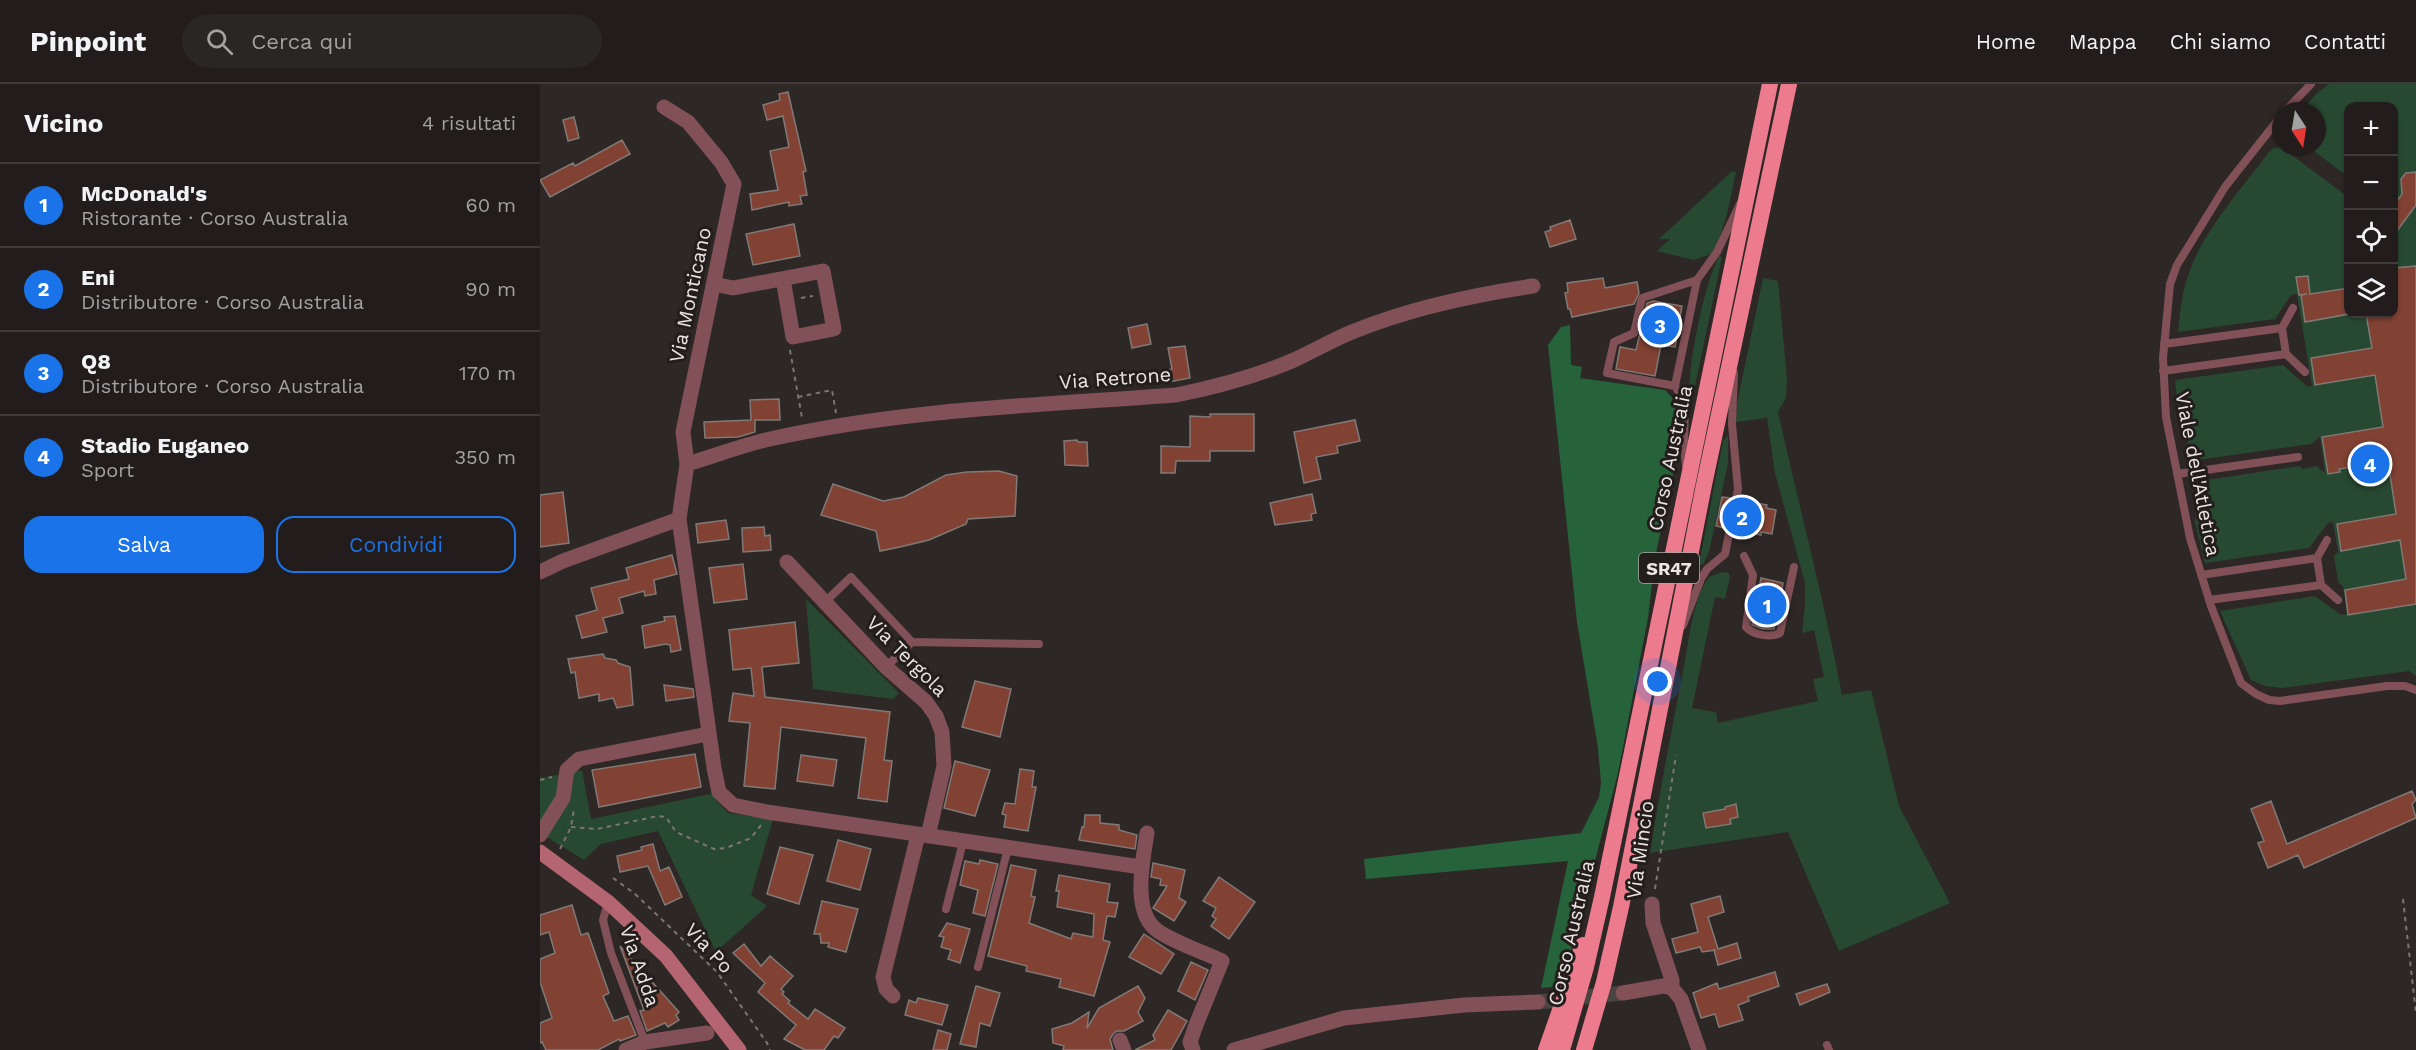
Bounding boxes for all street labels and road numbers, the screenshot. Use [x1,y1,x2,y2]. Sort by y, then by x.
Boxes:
street label: Via Monticano [664,225,716,365]
street label: Via Retrone [1058,362,1172,394]
street label: Corso Australia [1643,383,1697,533]
street label: Viale dell'Atletica [2170,390,2226,558]
road number: SR47 [1639,553,1699,583]
street label: Via Tergola [862,611,952,701]
street label: Via Mincio [1621,799,1659,901]
street label: Corso Australia [1543,858,1599,1008]
street label: Via Po [680,918,738,978]
street label: Via Adda [615,922,665,1010]

